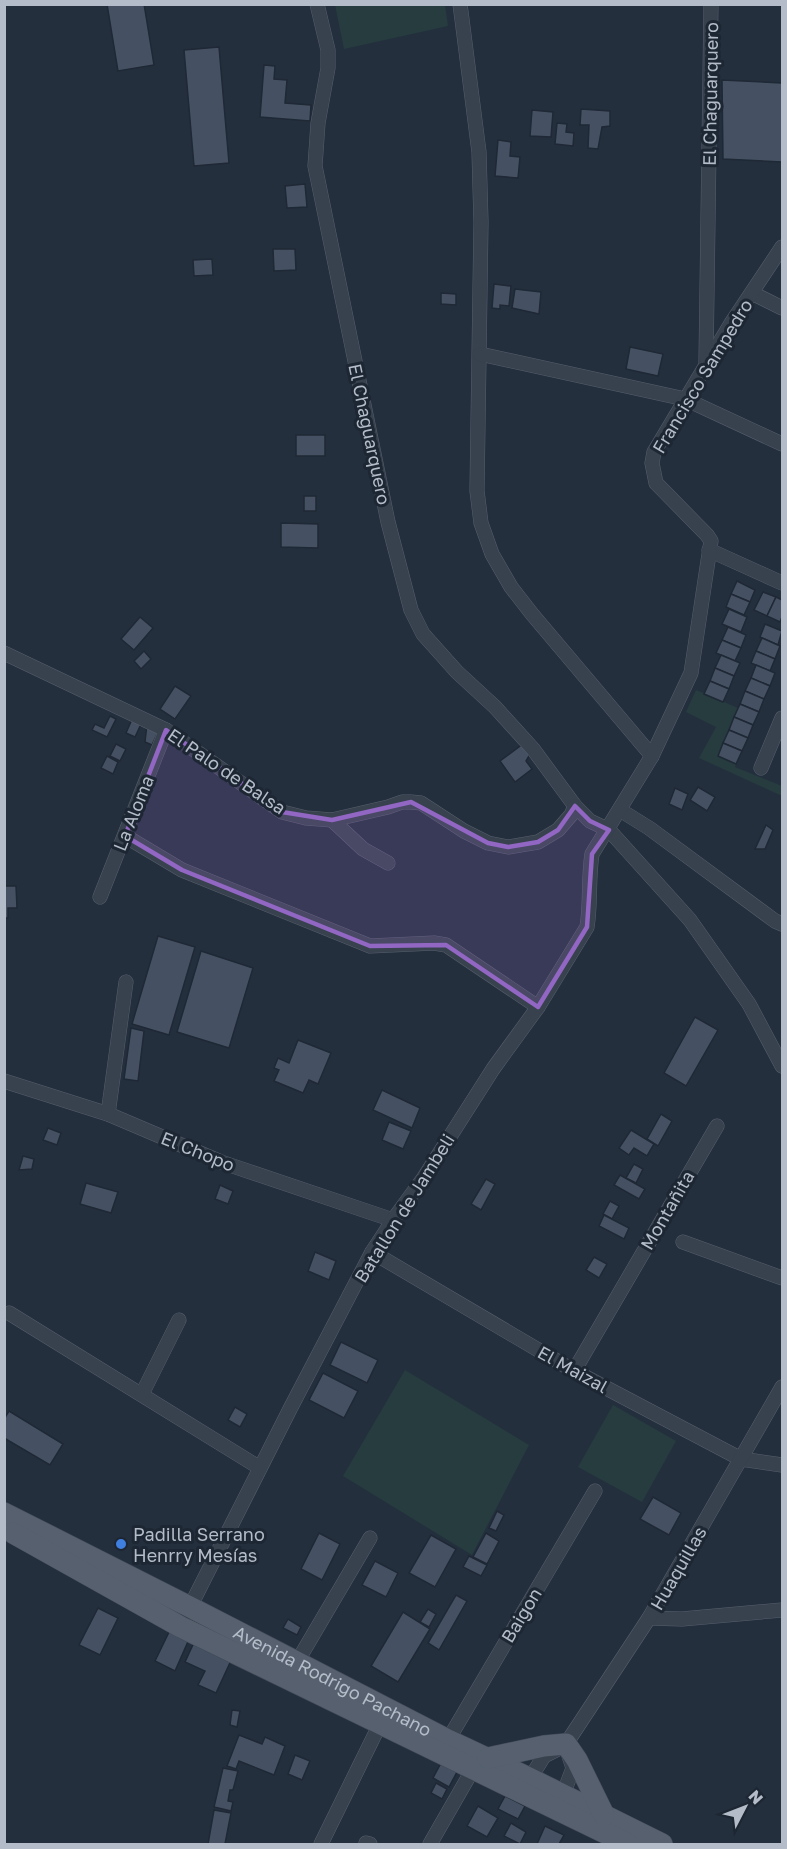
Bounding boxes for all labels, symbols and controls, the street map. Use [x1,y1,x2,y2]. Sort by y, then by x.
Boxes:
street label: El Chaguarquero [698,22,722,166]
street label: Francisco Sampedro [647,295,757,457]
street label: El Chaguarquero [344,361,396,507]
street label: El Palo de Balsa [164,723,290,819]
street label: La Aloma [108,772,158,854]
street label: El Chopo [158,1126,238,1176]
street label: Batallon de Jambeli [349,1130,459,1286]
street label: Montañita [636,1166,698,1254]
street label: El Maizal [534,1341,612,1397]
street label: Huaquillas [645,1522,711,1614]
place label: Padilla Serrano Henrry Mesías [133,1523,265,1566]
marker: Padilla Serrano Henrry Mesías [114,1537,128,1551]
street label: Baigon [496,1584,546,1646]
street label: Avenida Rodrigo Pachano [230,1620,435,1741]
north arrow [715,1777,775,1837]
text: N [745,1786,768,1808]

